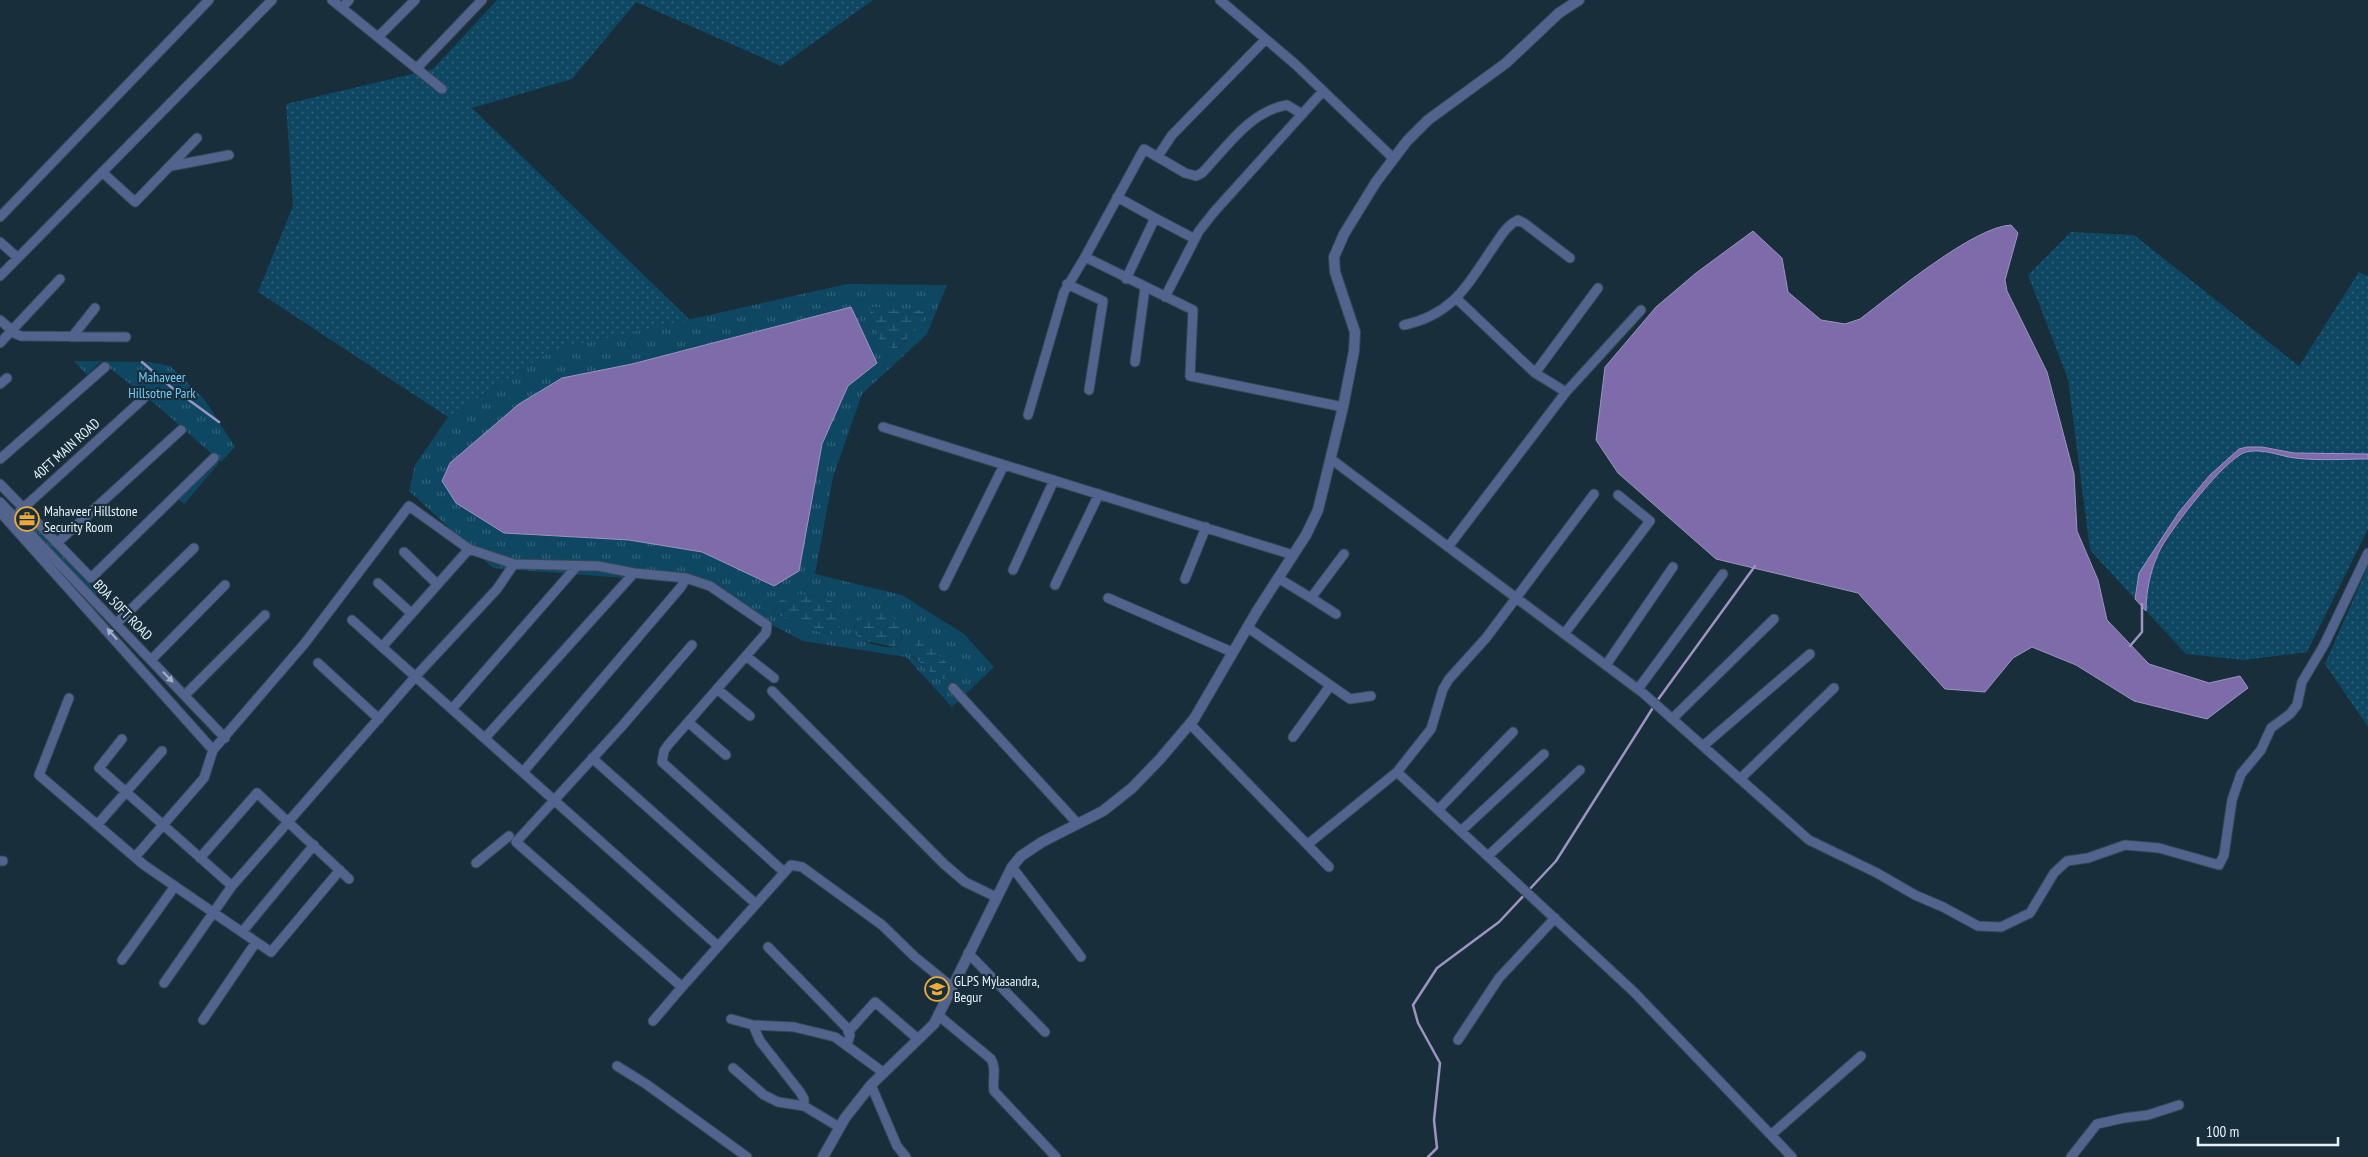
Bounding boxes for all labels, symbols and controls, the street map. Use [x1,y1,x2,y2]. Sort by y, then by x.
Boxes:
park label: Mahaveer Hillsotne Park [128,368,196,402]
street label: 40FT MAIN ROAD [29,414,103,484]
place label: Mahaveer Hillstone Security Room [44,502,138,536]
office icon: Mahaveer Hillstone Security Room [14,506,40,532]
street label: BDA 50FT ROAD [90,576,156,644]
one-way arrow [106,629,118,641]
one-way arrow [162,671,174,683]
place label: GLPS Mylasandra, Begur [954,972,1040,1006]
school or university icon: GLPS Mylasandra, Begur [924,976,950,1002]
scale bar [2198,1114,2338,1146]
text: 100 m [2206,1122,2239,1141]

